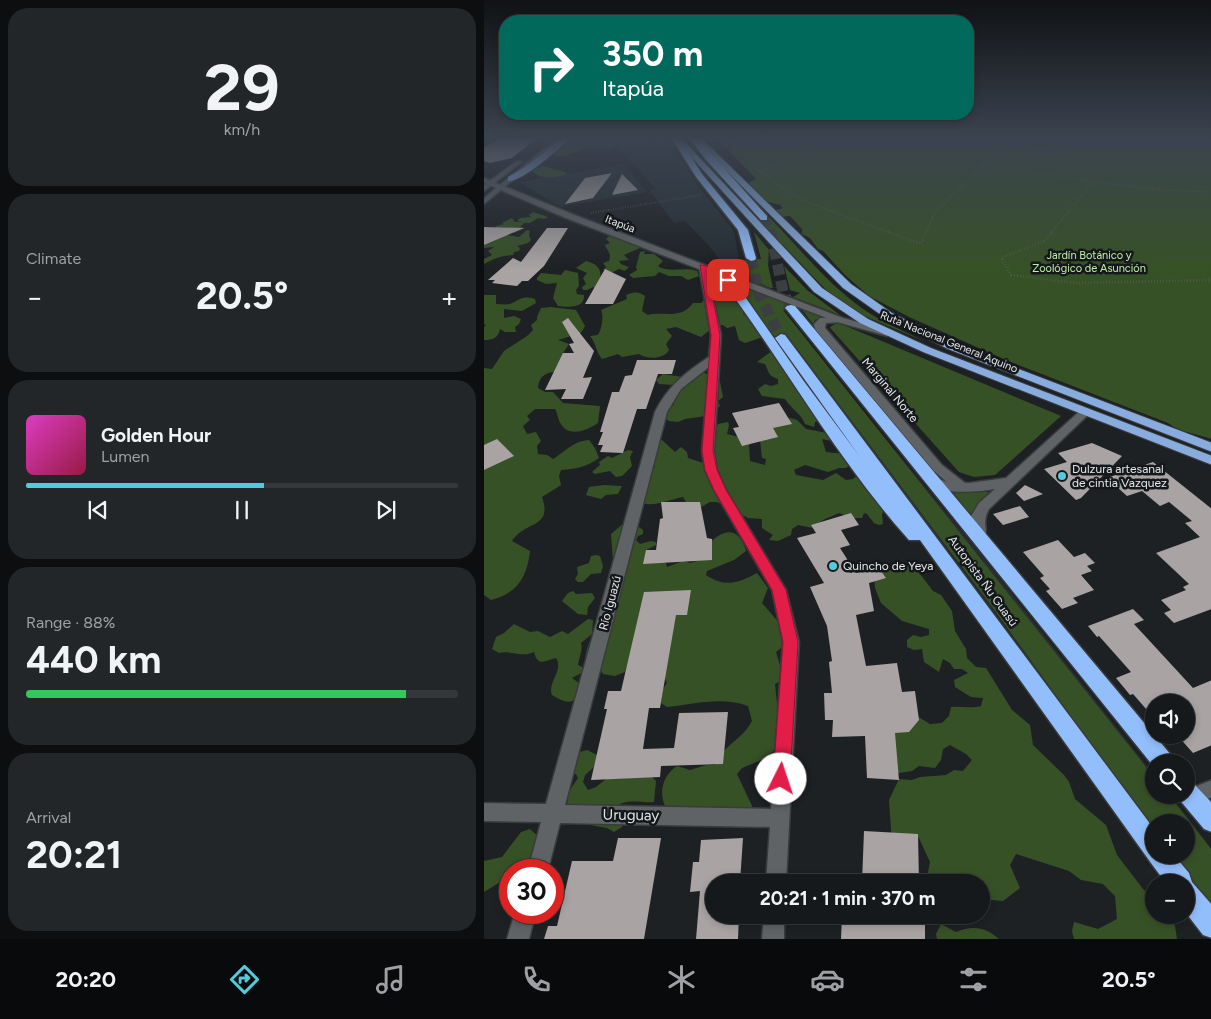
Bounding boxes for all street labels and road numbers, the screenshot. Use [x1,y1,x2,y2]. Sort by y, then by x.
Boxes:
street label: Itapúa [603,212,637,236]
street label: Ruta Nacional General Aquino [878,308,1020,376]
street label: Marginal Norte [859,355,921,425]
street label: Autopista Ñu Guasú [945,533,1021,629]
street label: Río Iguazú [596,574,624,632]
street label: Uruguay [603,806,660,824]

